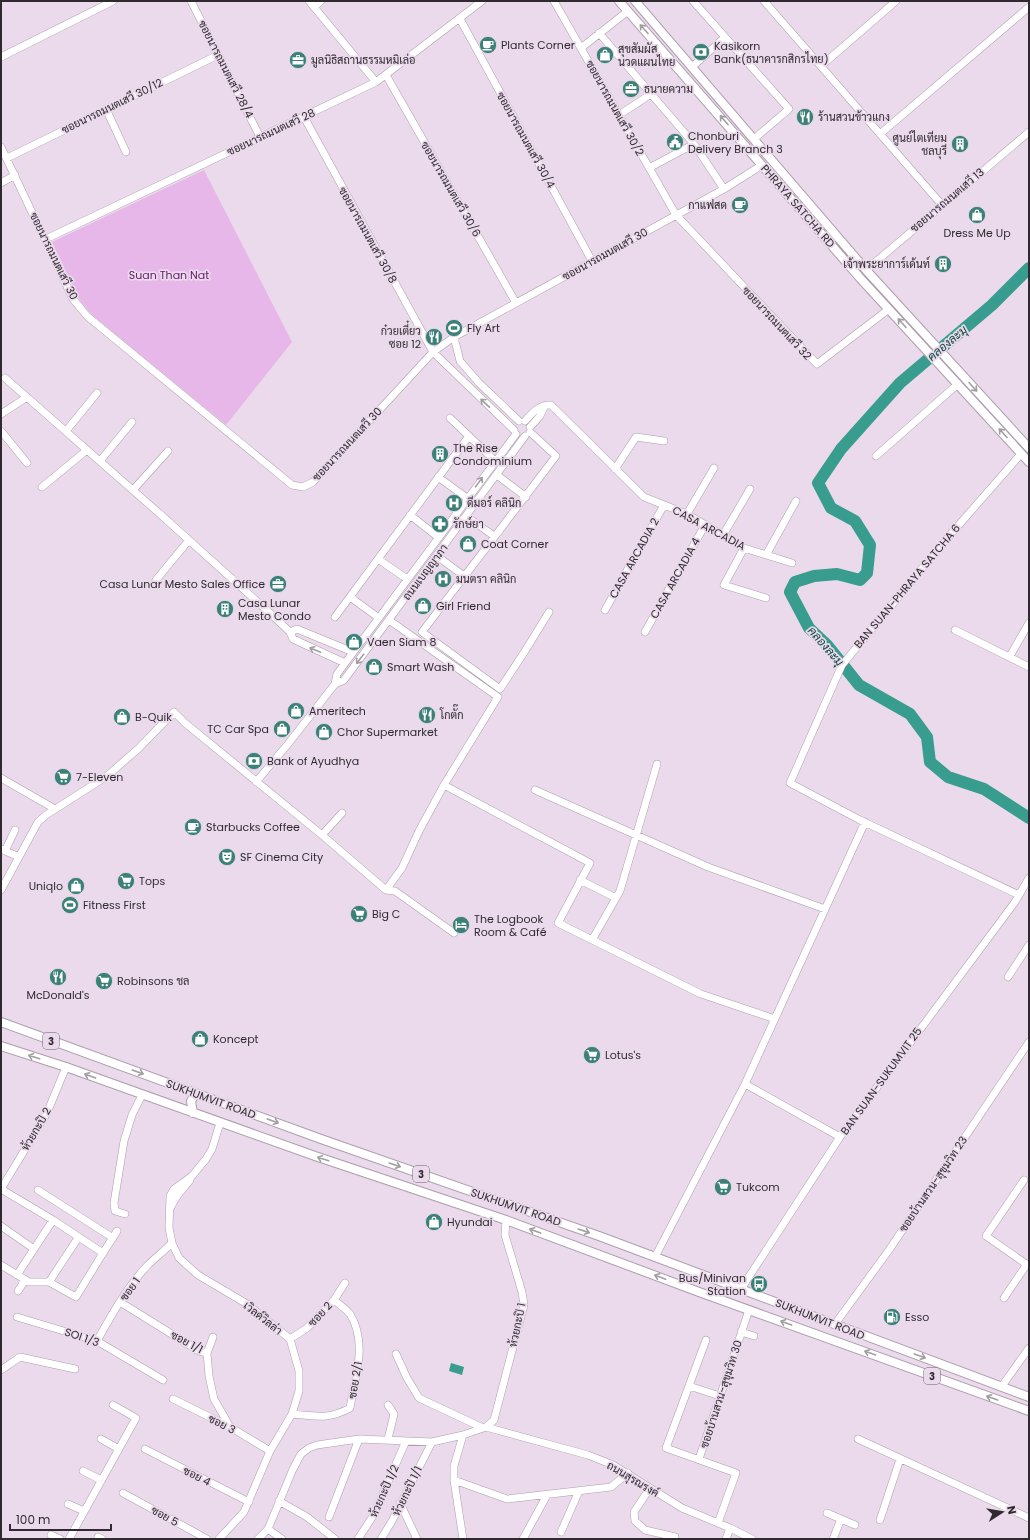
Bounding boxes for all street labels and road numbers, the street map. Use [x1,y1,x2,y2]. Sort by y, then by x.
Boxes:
street label: ซอยนารถมนตเสวี 28/4 [194,17,258,121]
street label: ซอยนารถมนตเสวี 30/2 [582,57,648,159]
street label: ซอยนารถมนตเสวี 30/12 [59,75,165,137]
street label: ซอยนารถมนตเสวี 30/4 [493,89,559,191]
street label: ซอยนารถมนตเสวี 28 [224,105,318,159]
street label: ซอยนารถมนตเสวี 30/6 [417,138,485,240]
street label: PHRAYA SATCHA RD [757,161,839,251]
street label: ซอยนารถมนตเสวี 13 [906,164,988,236]
street label: ซอยนารถมนตเสวี 30/8 [335,184,401,286]
street label: ซอยนารถมนตเสวี 30 [26,209,82,303]
street label: ซอยนารถมนตเสวี 30 [559,224,651,284]
street label: ซอยนารถมนตเสวี 32 [739,283,815,363]
street label: ซอยนารถมนตเสวี 30 [308,403,386,484]
street label: CASA ARCADIA [670,502,749,554]
street label: CASA ARCADIA 2 [605,515,663,601]
street label: BAN SUAN-PHRAYA SATCHA 6 [850,520,964,652]
street label: CASA ARCADIA 4 [646,534,704,621]
street label: ถนนเบญญาภา [399,541,451,603]
street label: BAN SUAN-SUKUMVIT 25 [836,1024,926,1138]
road number: 3 [43,1033,59,1049]
street label: SUKHUMVIT ROAD [164,1075,258,1123]
street label: ห้วยกะปิ 2 [17,1104,55,1154]
street label: ซอยบ้านสวน-สุขุมวิท 23 [895,1133,972,1236]
road number: 3 [413,1166,429,1182]
street label: SUKHUMVIT ROAD [469,1184,564,1230]
street label: ซอย 1 [116,1274,144,1304]
street label: SUKHUMVIT ROAD [773,1295,867,1343]
street label: เวิลด์วิลล่า [240,1298,286,1338]
street label: ซอย 2 [304,1298,336,1330]
street label: ห้วยกะปิ 1 [505,1301,529,1349]
street label: SOI 1/3 [62,1324,102,1350]
street label: ซอย 1/1 [168,1327,206,1357]
street label: ซอยบ้านสวน-สุขุมวิท 30 [696,1338,747,1450]
street label: ซอย 2/1 [344,1360,366,1400]
road number: 3 [924,1368,940,1384]
street label: ซอย 3 [205,1410,239,1438]
street label: ถนนสุรณรงค์ [603,1457,662,1502]
street label: ซอย 4 [180,1462,214,1490]
street label: ห้วยกะปิ 1/2 [365,1462,403,1520]
street label: ห้วยกะปิ 1/1 [388,1463,426,1519]
street label: ซอย 5 [148,1502,182,1530]

